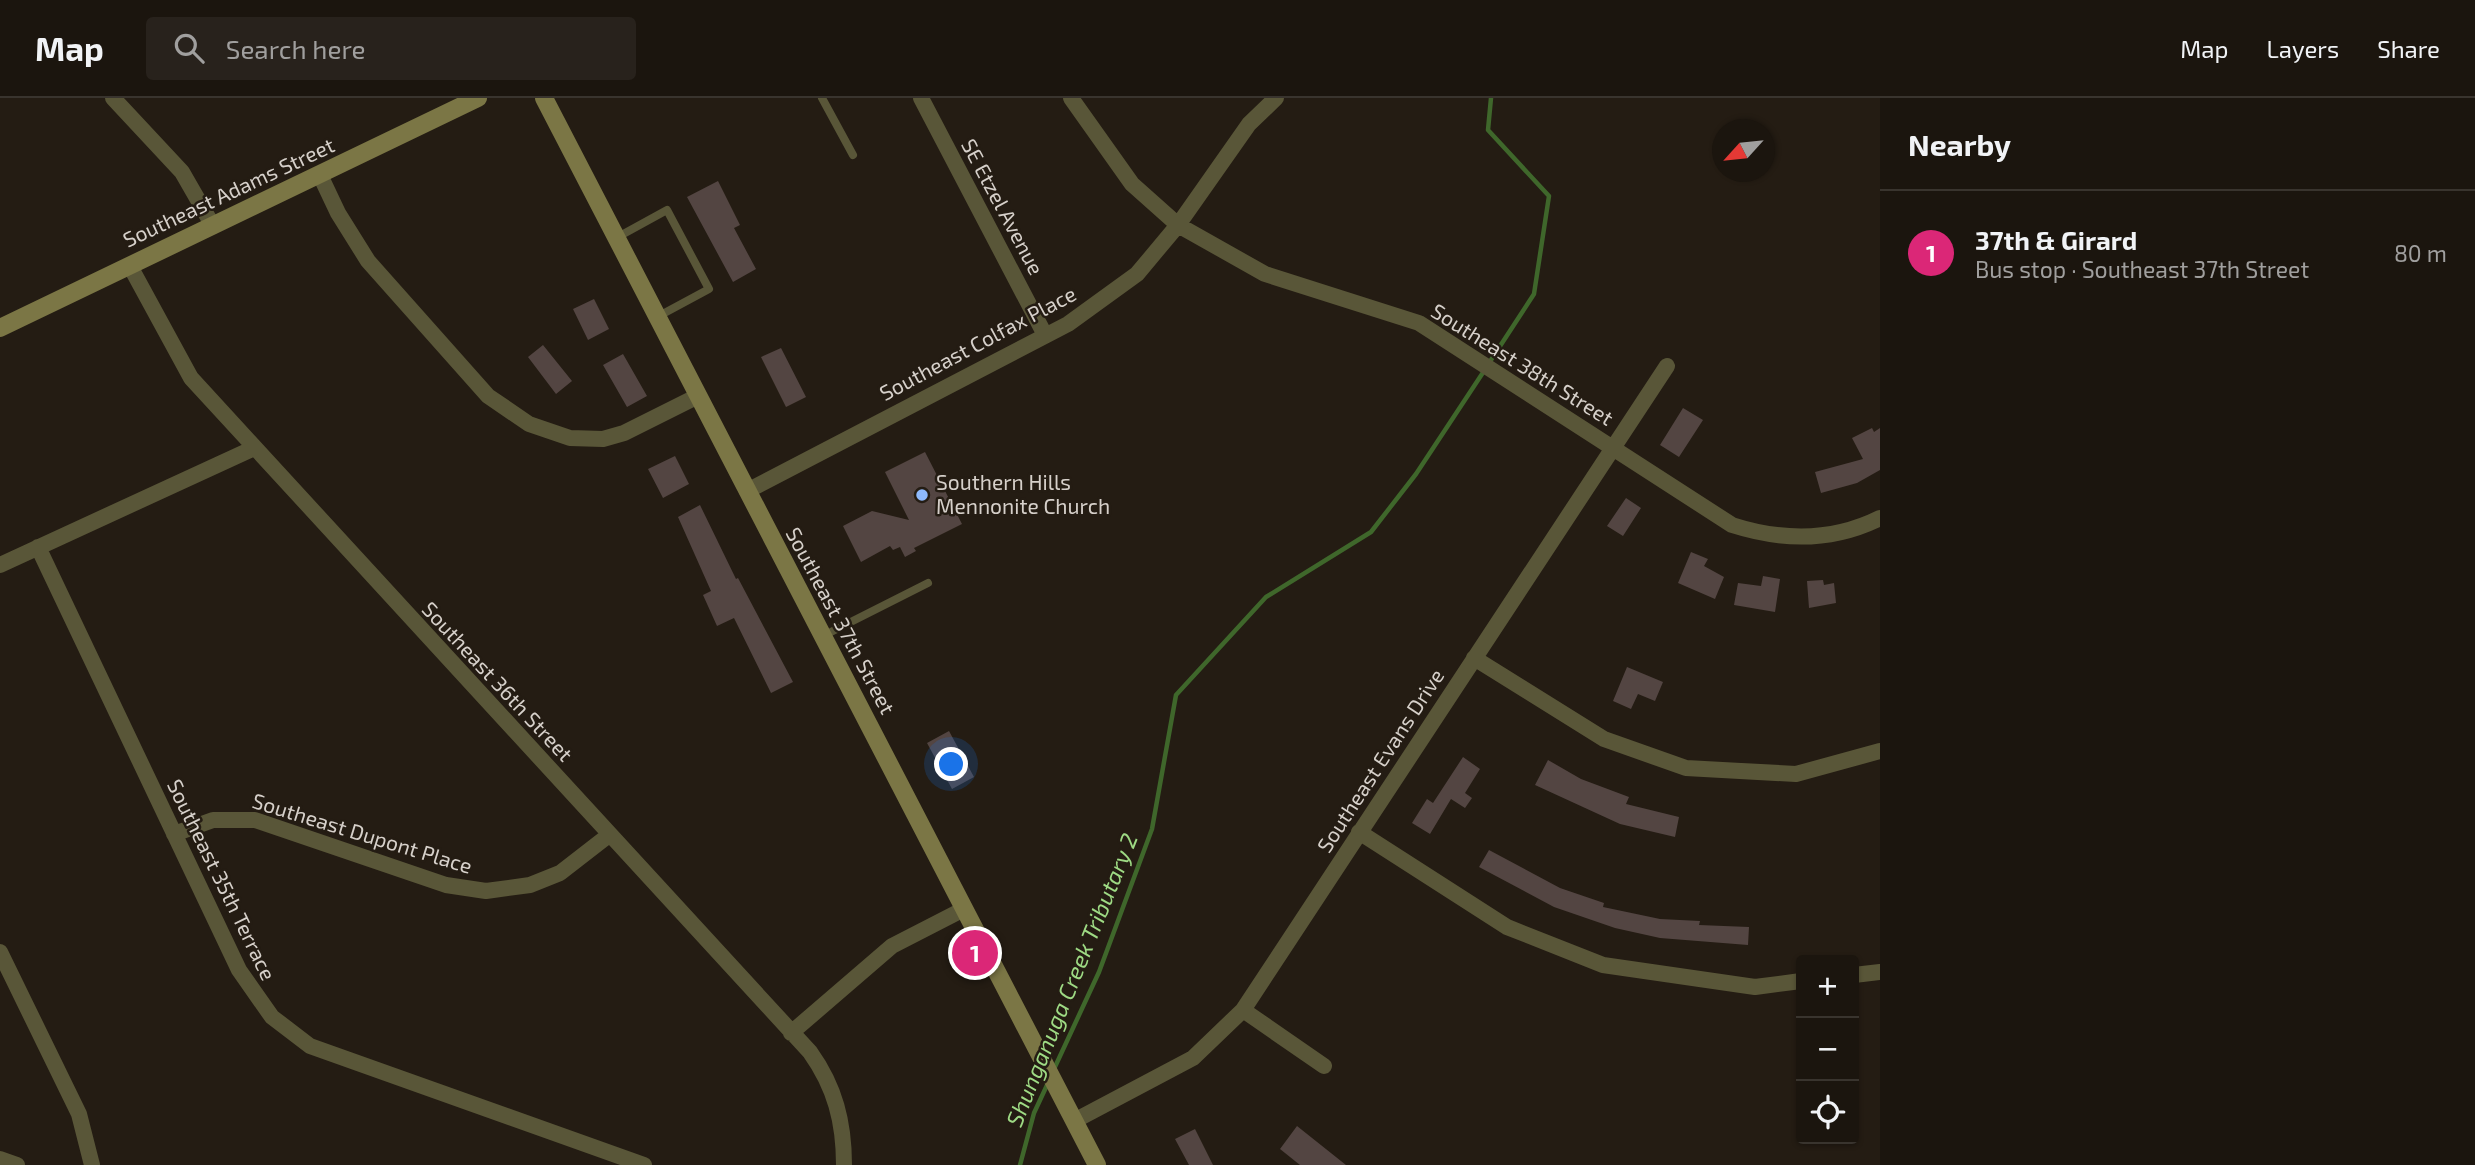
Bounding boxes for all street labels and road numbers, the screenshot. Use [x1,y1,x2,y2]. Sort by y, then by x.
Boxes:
street label: Southeast Adams Street [119,132,338,252]
street label: SE Etzel Avenue [957,134,1050,278]
street label: Southeast Colfax Place [875,280,1080,405]
street label: Southeast 38th Street [1427,298,1618,430]
street label: Southeast 37th Street [782,523,901,718]
street label: Southeast 36th Street [418,596,579,766]
street label: Southeast Evans Drive [1311,664,1448,857]
street label: Southeast 35th Terrace [163,775,282,984]
street label: Southeast Dupont Place [250,787,475,878]

